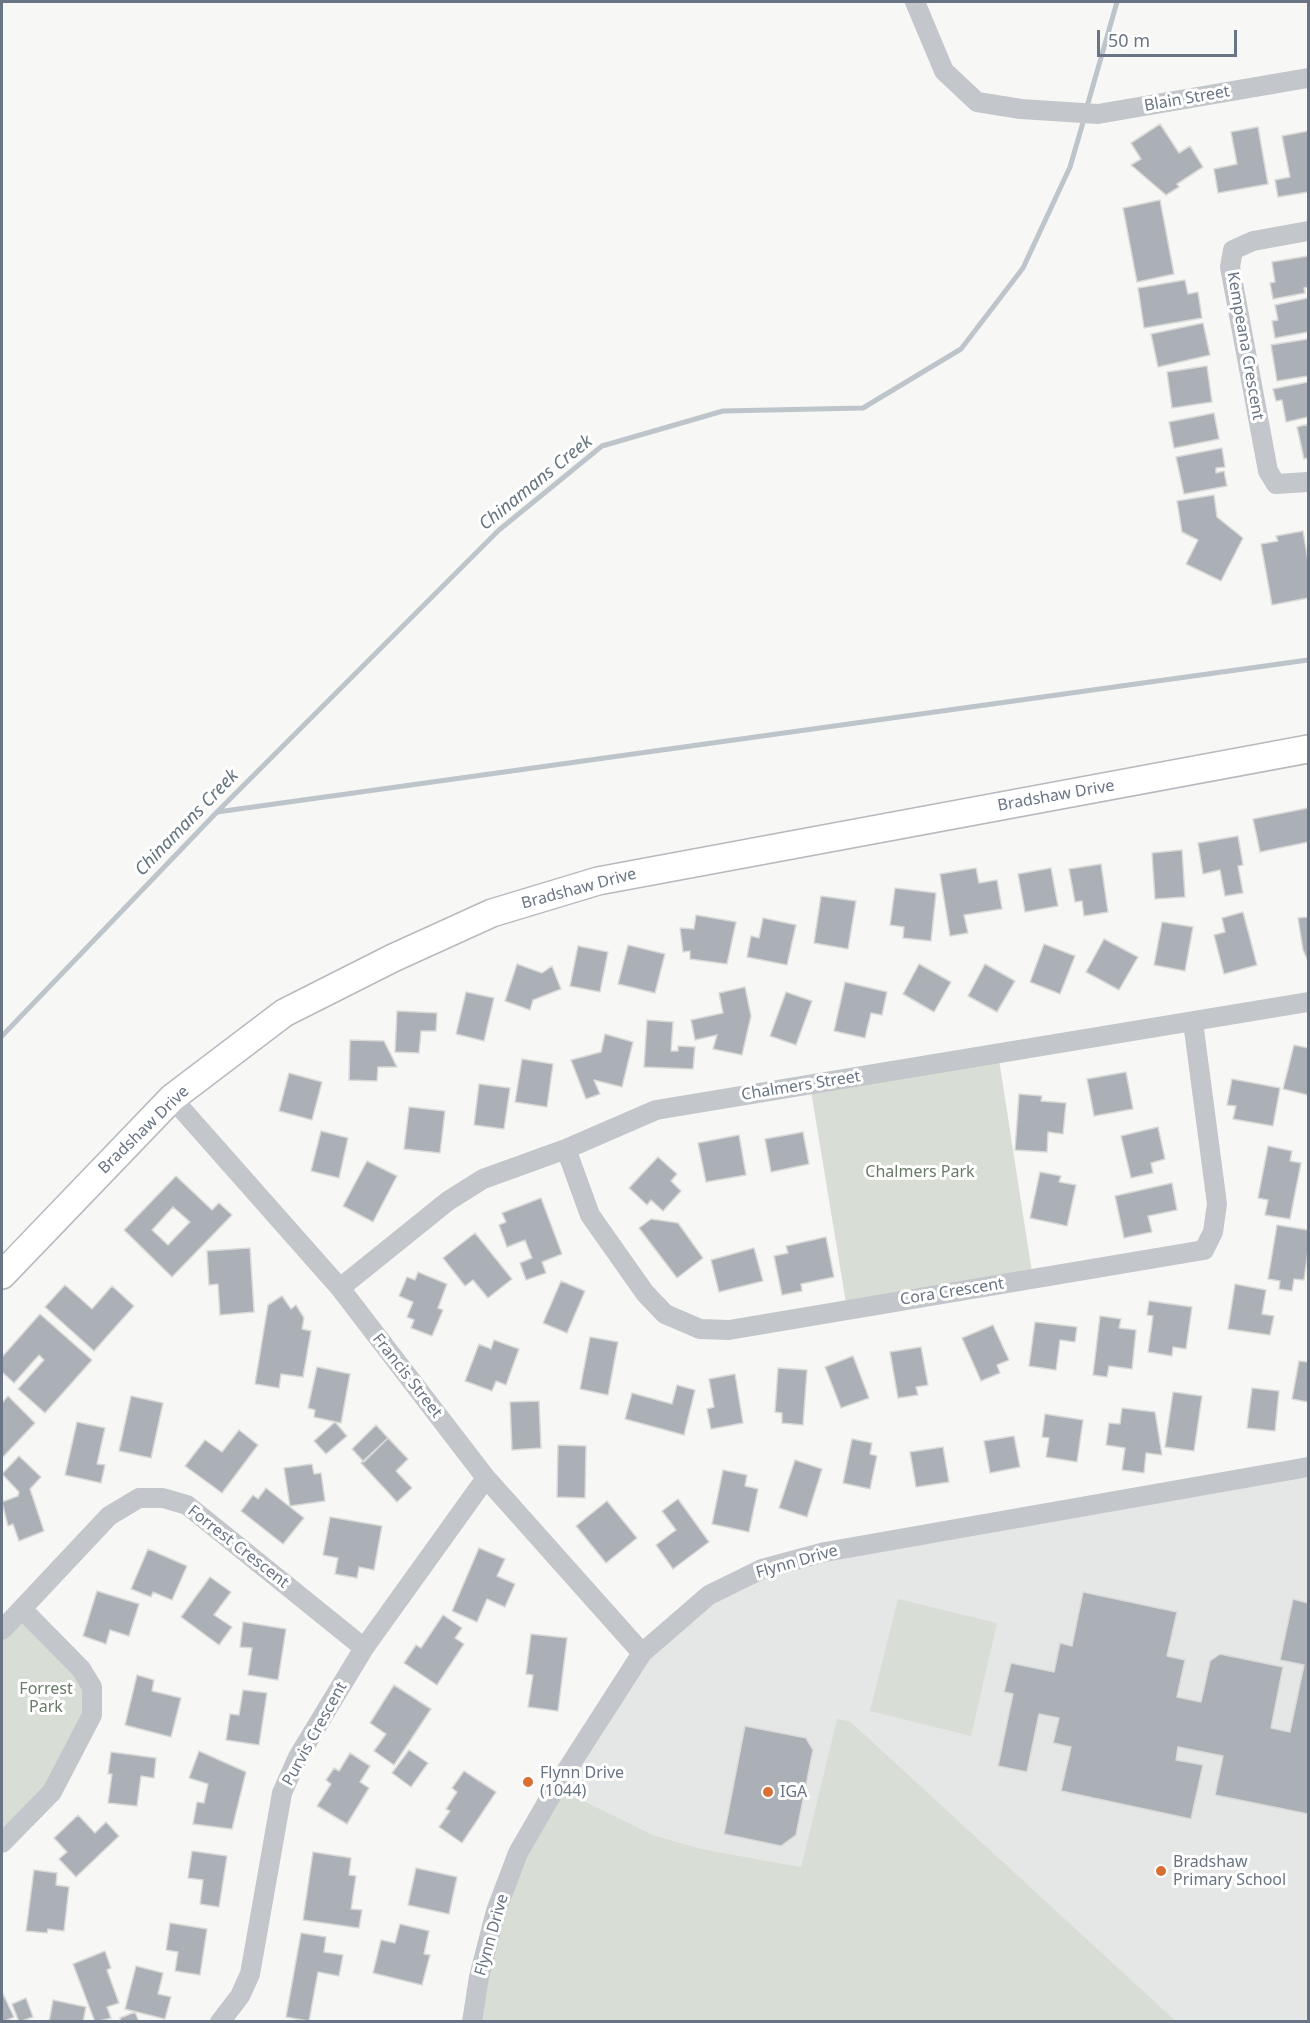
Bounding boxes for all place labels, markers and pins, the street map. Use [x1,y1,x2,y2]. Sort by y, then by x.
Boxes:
place label: Flynn Drive (1044) [540,1763,624,1801]
marker: Flynn Drive (1044) [521,1775,535,1789]
place label: IGA [780,1782,807,1802]
marker: IGA [761,1785,775,1799]
place label: Bradshaw Primary School [1173,1852,1286,1890]
marker: Bradshaw Primary School [1154,1864,1168,1878]

